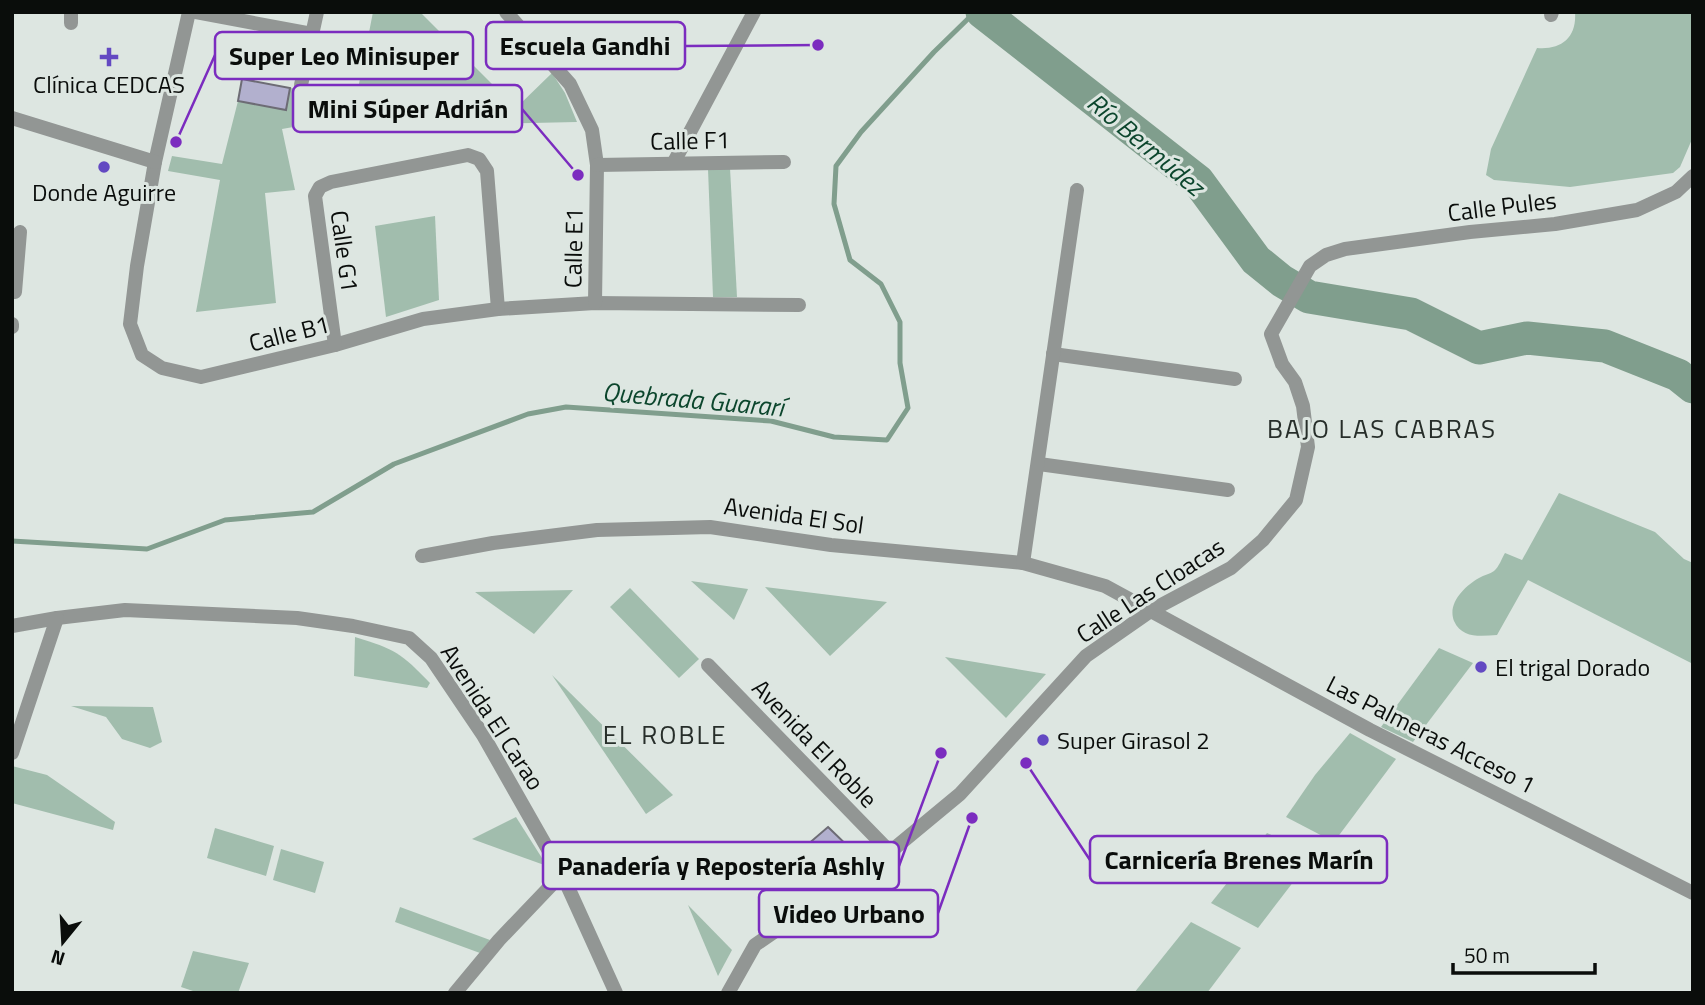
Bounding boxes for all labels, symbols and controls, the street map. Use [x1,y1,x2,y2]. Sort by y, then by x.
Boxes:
callout: Escuela Gandhi [486,22,685,69]
text: Escuela Gandhi [500,26,670,65]
callout: Super Leo Minisuper [215,32,473,79]
text: Super Leo Minisuper [229,36,459,75]
marker: Clínica CEDCAS [99,47,119,67]
place label: Clínica CEDCAS [33,66,185,102]
water label: Río Bermúdez [1079,83,1215,206]
callout: Mini Súper Adrián [293,85,522,132]
text: Mini Súper Adrián [308,89,508,128]
street label: Calle F1 [650,121,730,159]
marker: Donde Aguirre [96,159,112,175]
place label: Donde Aguirre [32,174,176,210]
street label: Calle Pules [1446,181,1558,231]
street label: Calle G1 [321,208,369,294]
street label: Calle E1 [554,208,592,288]
street label: Calle B1 [245,306,333,360]
water label: Quebrada Guararí [601,372,791,427]
district label: BAJO LAS CABRAS [1267,409,1497,448]
street label: Avenida El Sol [722,487,866,543]
street label: Calle Las Cloacas [1069,528,1231,652]
street label: Avenida El Carao [432,637,554,797]
place label: El trigal Dorado [1495,649,1650,685]
marker: El trigal Dorado [1473,659,1489,675]
street label: Las Palmeras Acceso 1 [1320,666,1542,802]
street label: Avenida El Roble [744,670,886,816]
district label: EL ROBLE [603,715,727,754]
place label: Super Girasol 2 [1057,722,1210,758]
marker: Super Girasol 2 [1035,732,1051,748]
callout: Carnicería Brenes Marín [1090,836,1387,883]
text: Carnicería Brenes Marín [1104,840,1374,879]
callout: Panadería y Repostería Ashly [543,842,899,889]
text: Panadería y Repostería Ashly [557,846,885,885]
callout: Video Urbano [759,890,938,937]
text: Video Urbano [773,894,925,933]
north arrow [28,907,98,977]
scale bar [1453,932,1595,976]
text: 50 m [1464,939,1510,971]
text: N [47,943,68,974]

